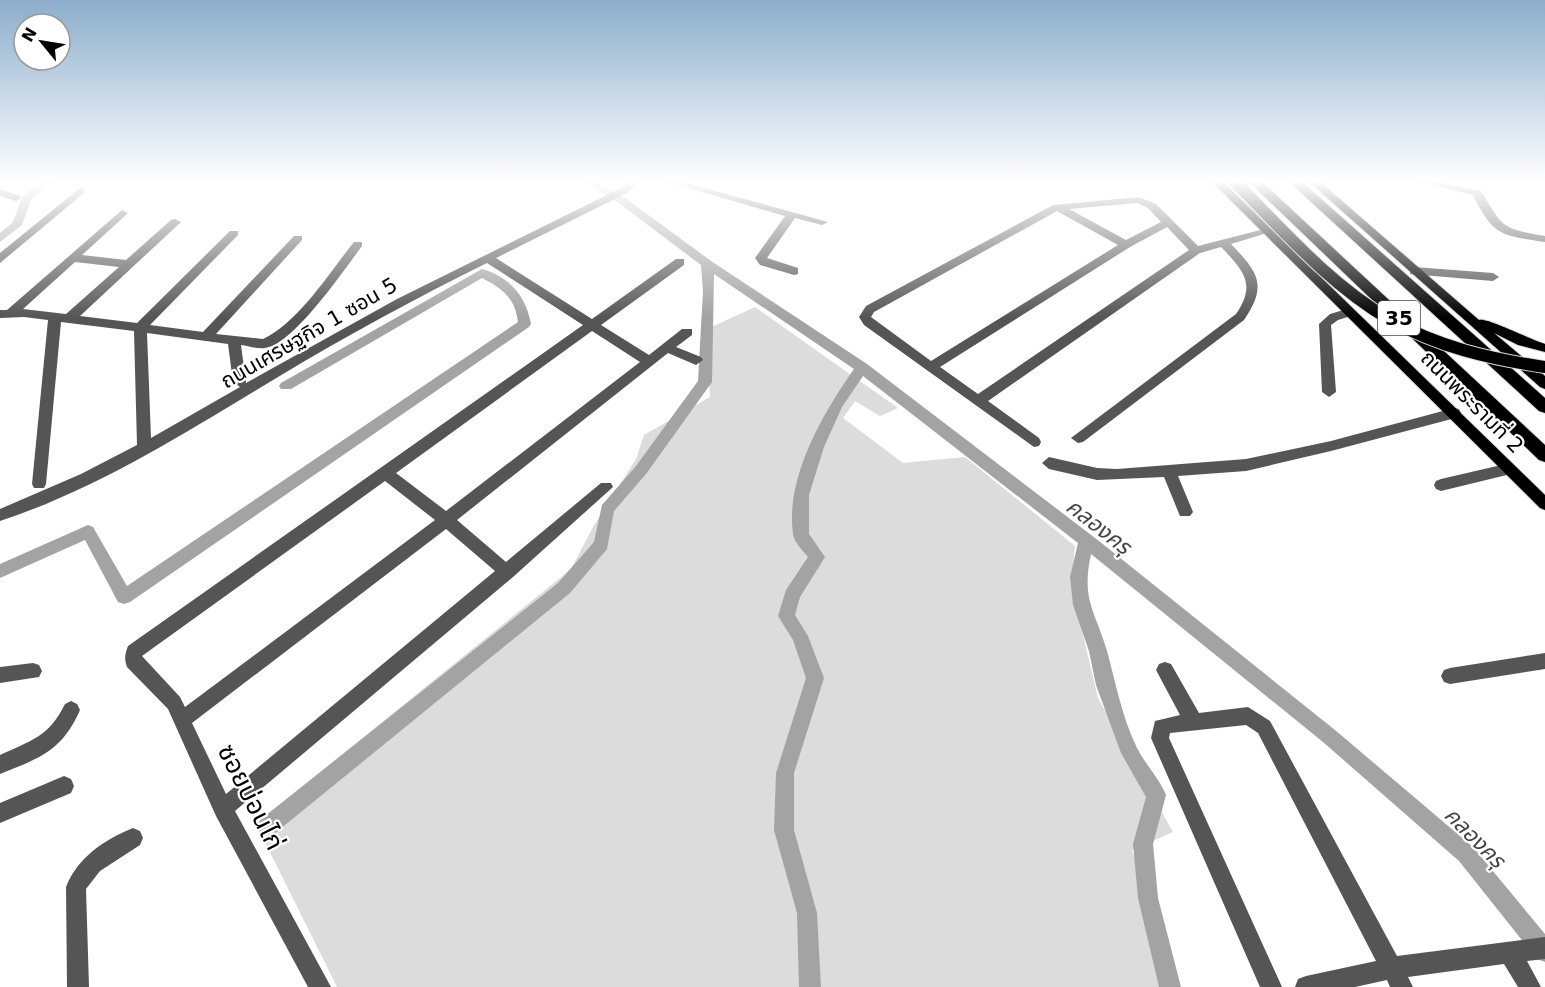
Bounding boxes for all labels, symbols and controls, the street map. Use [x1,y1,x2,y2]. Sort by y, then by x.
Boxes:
north arrow [12,12,72,72]
text: N [18,24,41,45]
street label: ถนนเศรษฐกิจ 1 ซอน 5 [216,273,402,393]
road number: 35 [1378,301,1420,335]
street label: ถนนพระรามที่ 2 [1416,344,1530,458]
water label: คลองครุ [1061,494,1138,561]
street label: ซอยบ่อนไก่ [212,739,290,855]
water label: คลองครุ [1439,802,1512,875]

